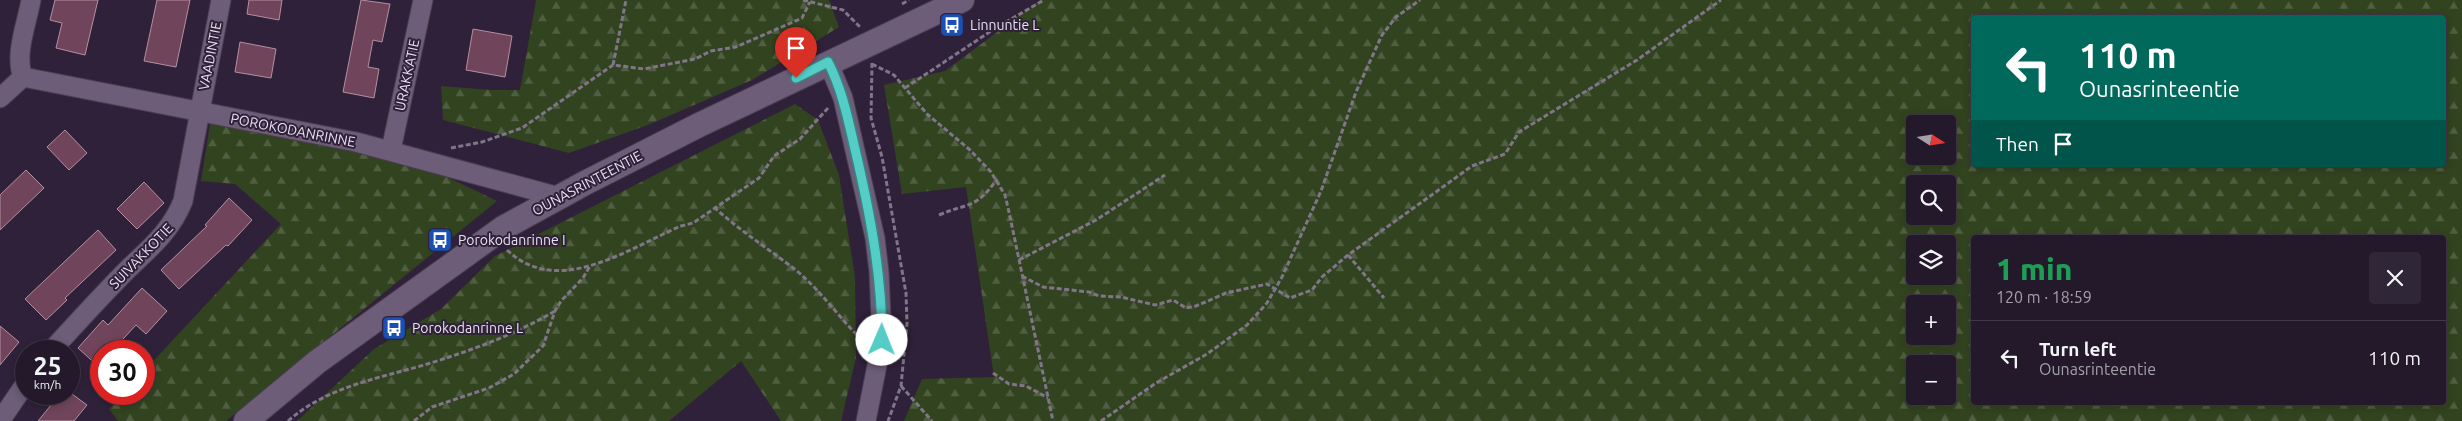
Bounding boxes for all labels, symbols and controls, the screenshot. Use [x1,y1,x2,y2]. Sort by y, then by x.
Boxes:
bus stop icon: Linnuntie L [939,12,965,38]
place label: Linnuntie L [970,17,1039,33]
street label: VAADINTIE [196,20,225,92]
pin [775,27,817,78]
icon: arrive [782,34,810,62]
icon: left [1996,35,2061,100]
text: 110 m [2079,35,2177,75]
street label: URAKKATIE [392,38,422,112]
text: Ounasrinteentie [2079,76,2240,101]
street label: POROKODANRINNE [229,110,357,150]
north arrow [1906,115,1956,165]
map controls [1906,115,1956,405]
icon: arrive [2049,130,2077,158]
text: Then [1996,133,2039,155]
street label: OUNASRINTEENTIE [529,147,645,219]
button: search [1906,175,1956,225]
street label: SUIVAKKOTIE [106,220,176,292]
bus stop icon: Porokodanrinne I [427,227,453,253]
place label: Porokodanrinne I [458,232,565,248]
button: layers [1906,235,1956,285]
text: 1 min [1996,252,2072,286]
button: close [2369,252,2421,304]
text: 120 m · 18:59 [1996,288,2092,306]
button: + [1906,295,1956,345]
position arrow [855,313,907,365]
bus stop icon: Porokodanrinne L [381,315,407,341]
place label: Porokodanrinne L [412,320,523,336]
text: Turn left [2039,338,2117,360]
speed limit sign: 30 [90,340,155,405]
icon: left [1996,344,2024,372]
text: 110 m [2368,347,2421,369]
text: 25 [33,352,62,380]
button: − [1906,355,1956,405]
text: Ounasrinteentie [2039,360,2156,378]
text: km/h [34,378,61,391]

